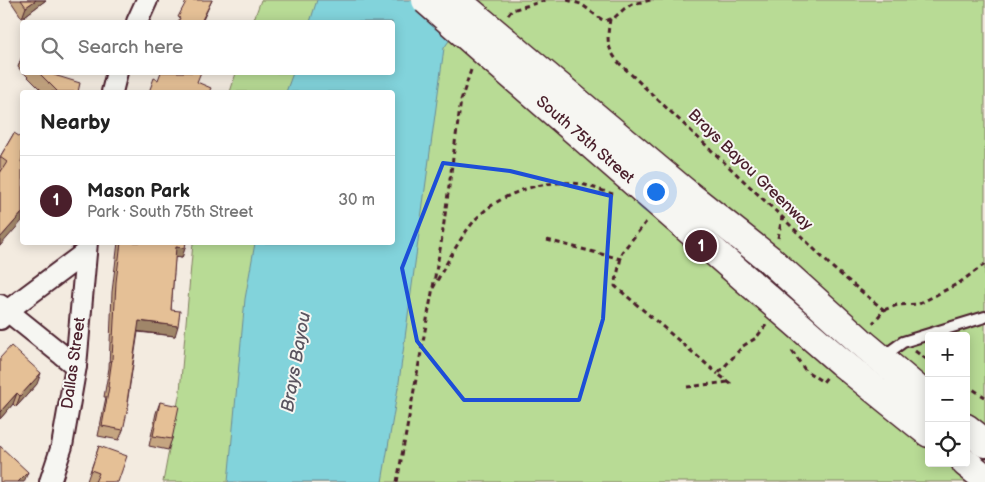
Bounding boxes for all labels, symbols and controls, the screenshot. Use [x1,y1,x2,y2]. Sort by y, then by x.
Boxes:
search box [20,20,395,75]
icon: search [38,34,66,62]
text: Search here [78,36,183,59]
street label: South 75th Street [532,92,638,188]
street label: Brays Bayou Greenway [684,106,817,235]
text: Nearby [40,110,110,135]
your location [643,179,669,205]
text: Mason Park [87,180,190,203]
text: 1 [53,191,59,210]
text: 30 m [338,191,375,210]
text: Park · South 75th Street [87,203,253,222]
pin: 1 [685,227,717,265]
water label: Brays Bayou [277,310,315,414]
street label: Dallas Street [58,316,90,410]
map controls [925,332,970,467]
button: + [925,332,970,377]
button: − [925,377,970,422]
button: locate [925,422,970,467]

